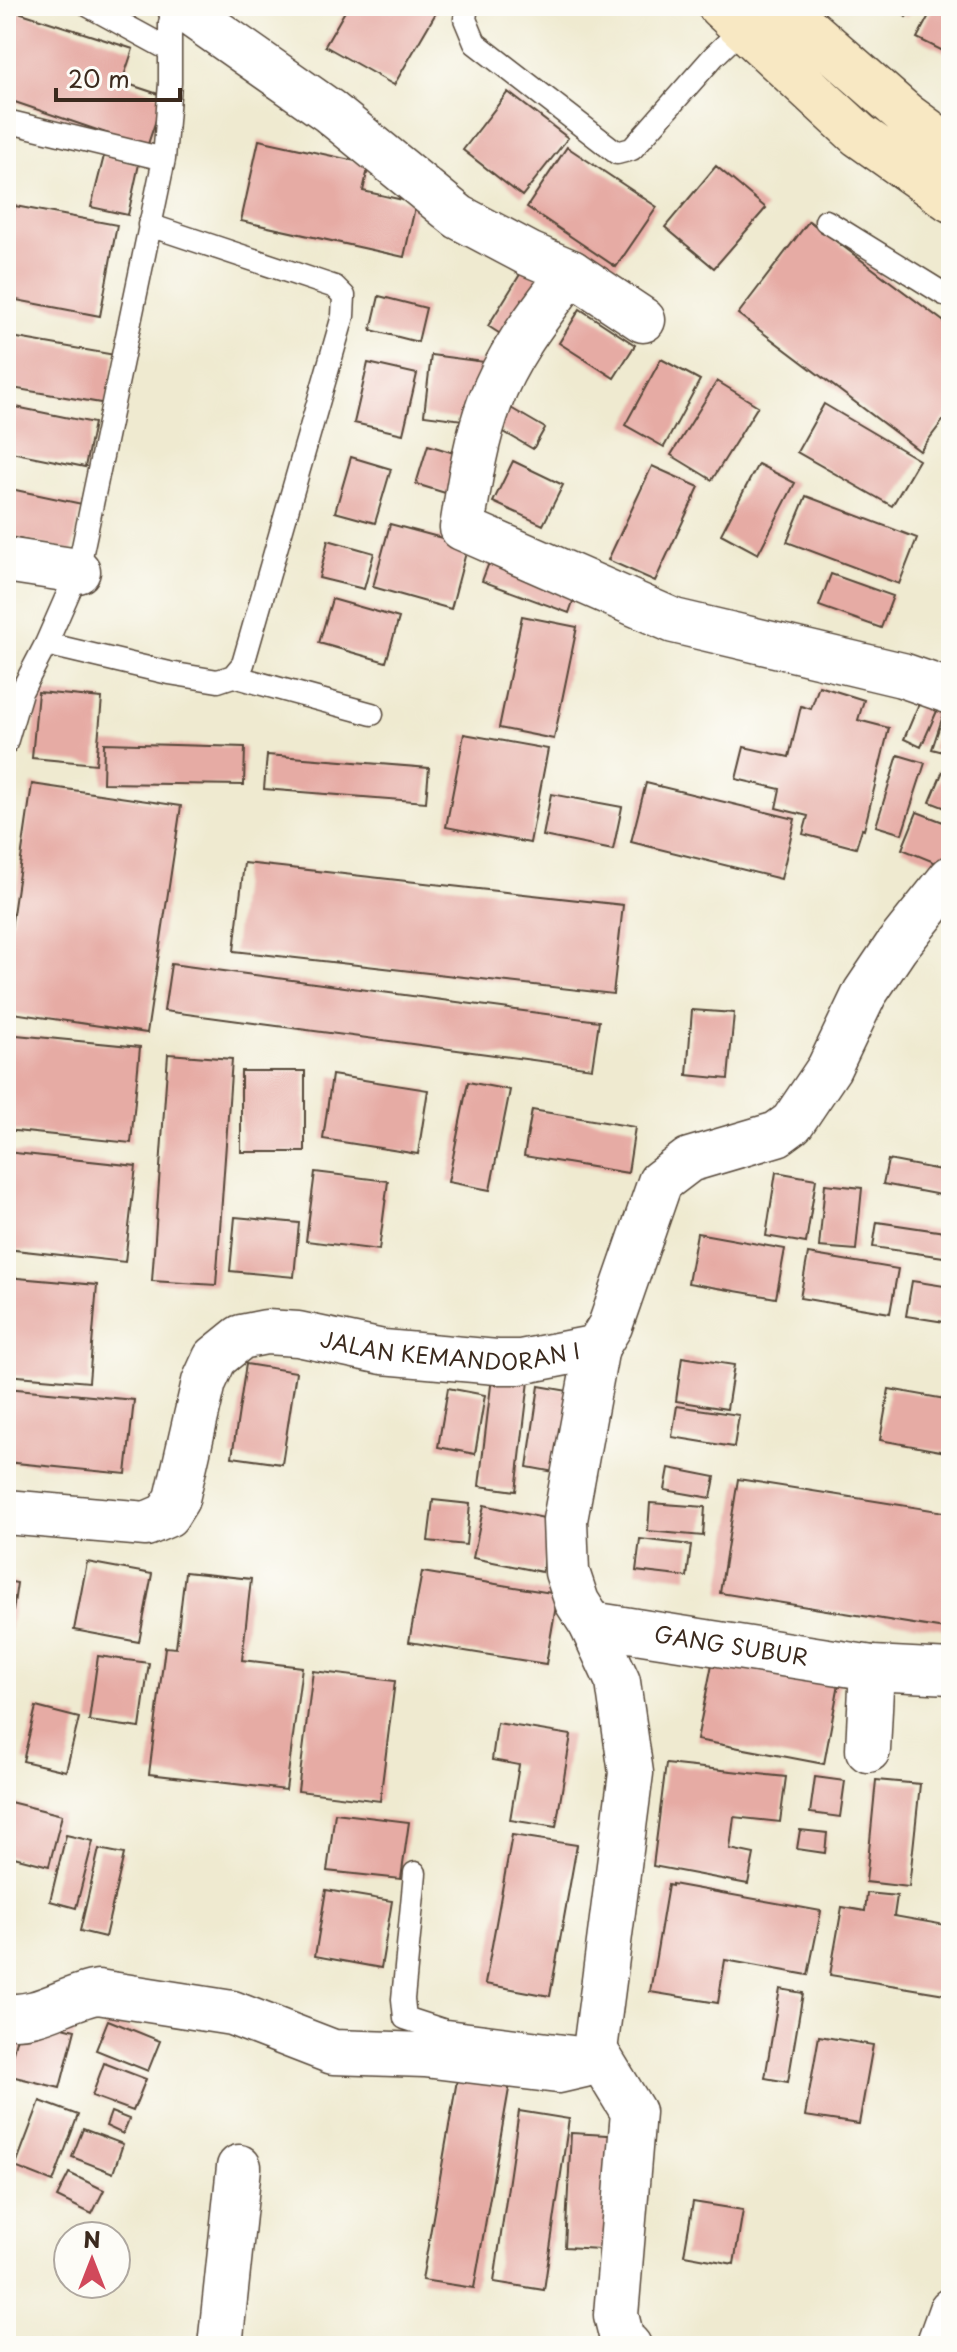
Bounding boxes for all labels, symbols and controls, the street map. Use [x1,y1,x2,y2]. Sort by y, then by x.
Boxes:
scale bar [56,52,180,102]
text: 20 m [68,60,130,96]
street label: JALAN KEMANDORAN I [318,1321,583,1377]
street label: GANG SUBUR [652,1616,811,1673]
north arrow [52,2220,132,2300]
text: N [83,2222,101,2255]

